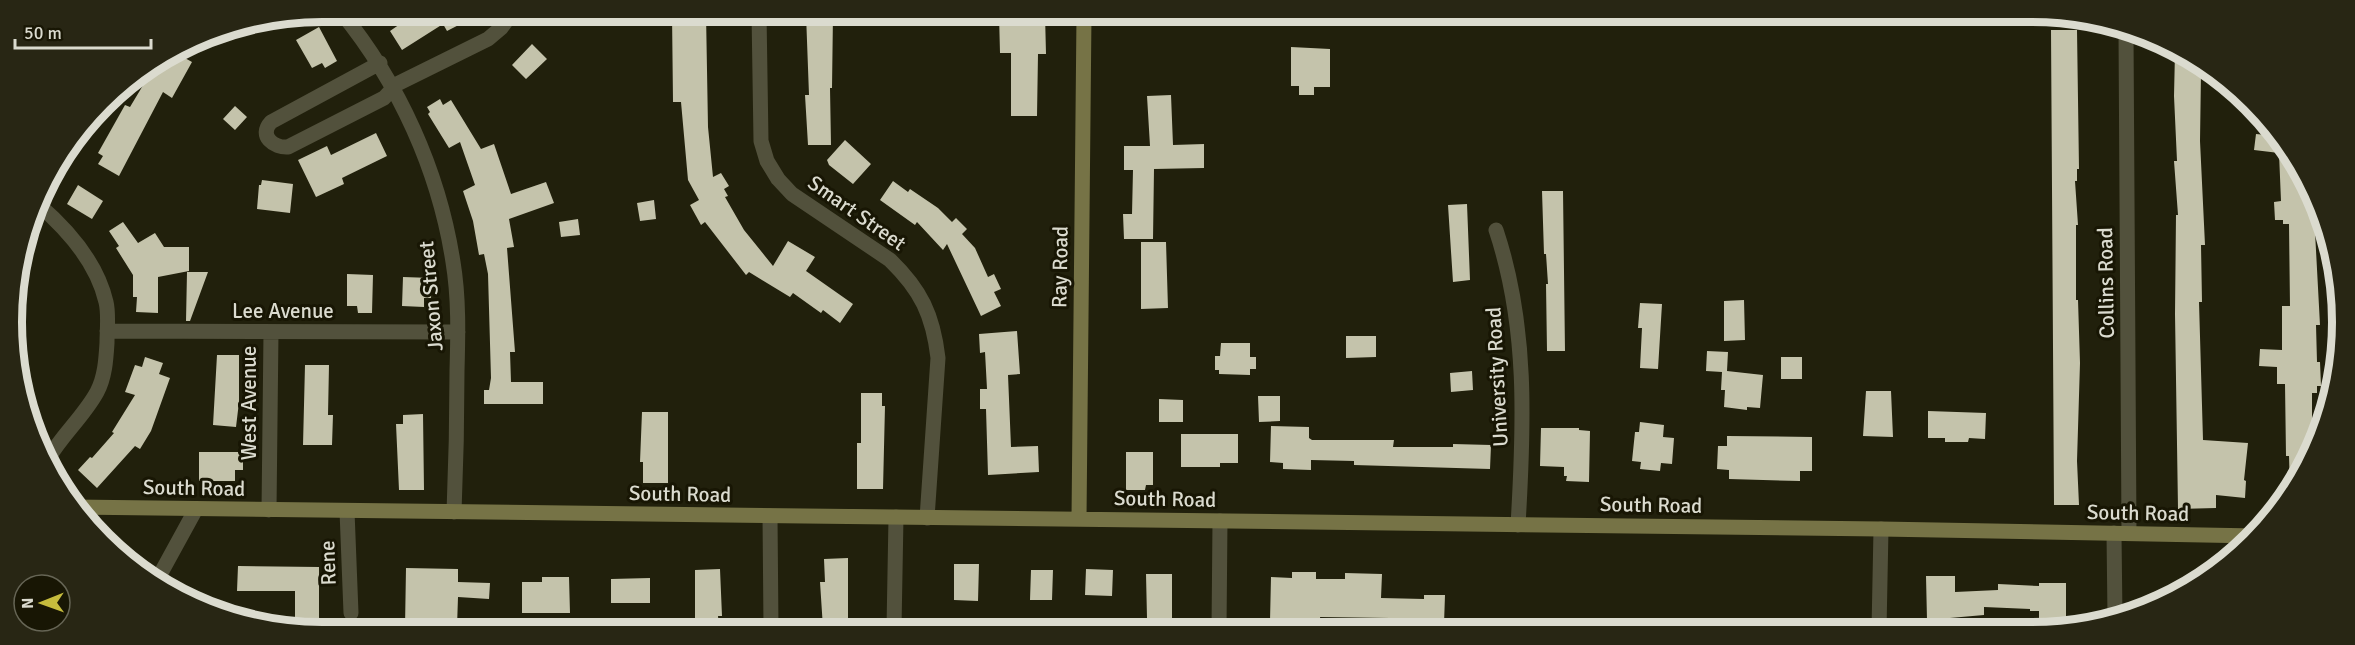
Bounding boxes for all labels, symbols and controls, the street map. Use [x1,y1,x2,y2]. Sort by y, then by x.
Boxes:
scale bar [15,12,152,50]
text: 50 m [24,22,62,44]
street label: Smart Street [803,170,911,256]
street label: Ray Road [1046,226,1074,308]
street label: Collins Road [2092,227,2120,339]
street label: Jaxon Street [413,240,449,352]
street label: Lee Avenue [232,298,334,324]
street label: University Road [1480,306,1514,448]
street label: West Avenue [236,346,262,460]
street label: South Road [143,474,245,502]
street label: South Road [629,480,731,508]
street label: South Road [1114,485,1216,513]
street label: South Road [1600,491,1702,519]
street label: South Road [2087,499,2189,527]
street label: Rene [314,540,342,586]
north arrow [12,573,72,633]
text: N [18,598,38,609]

